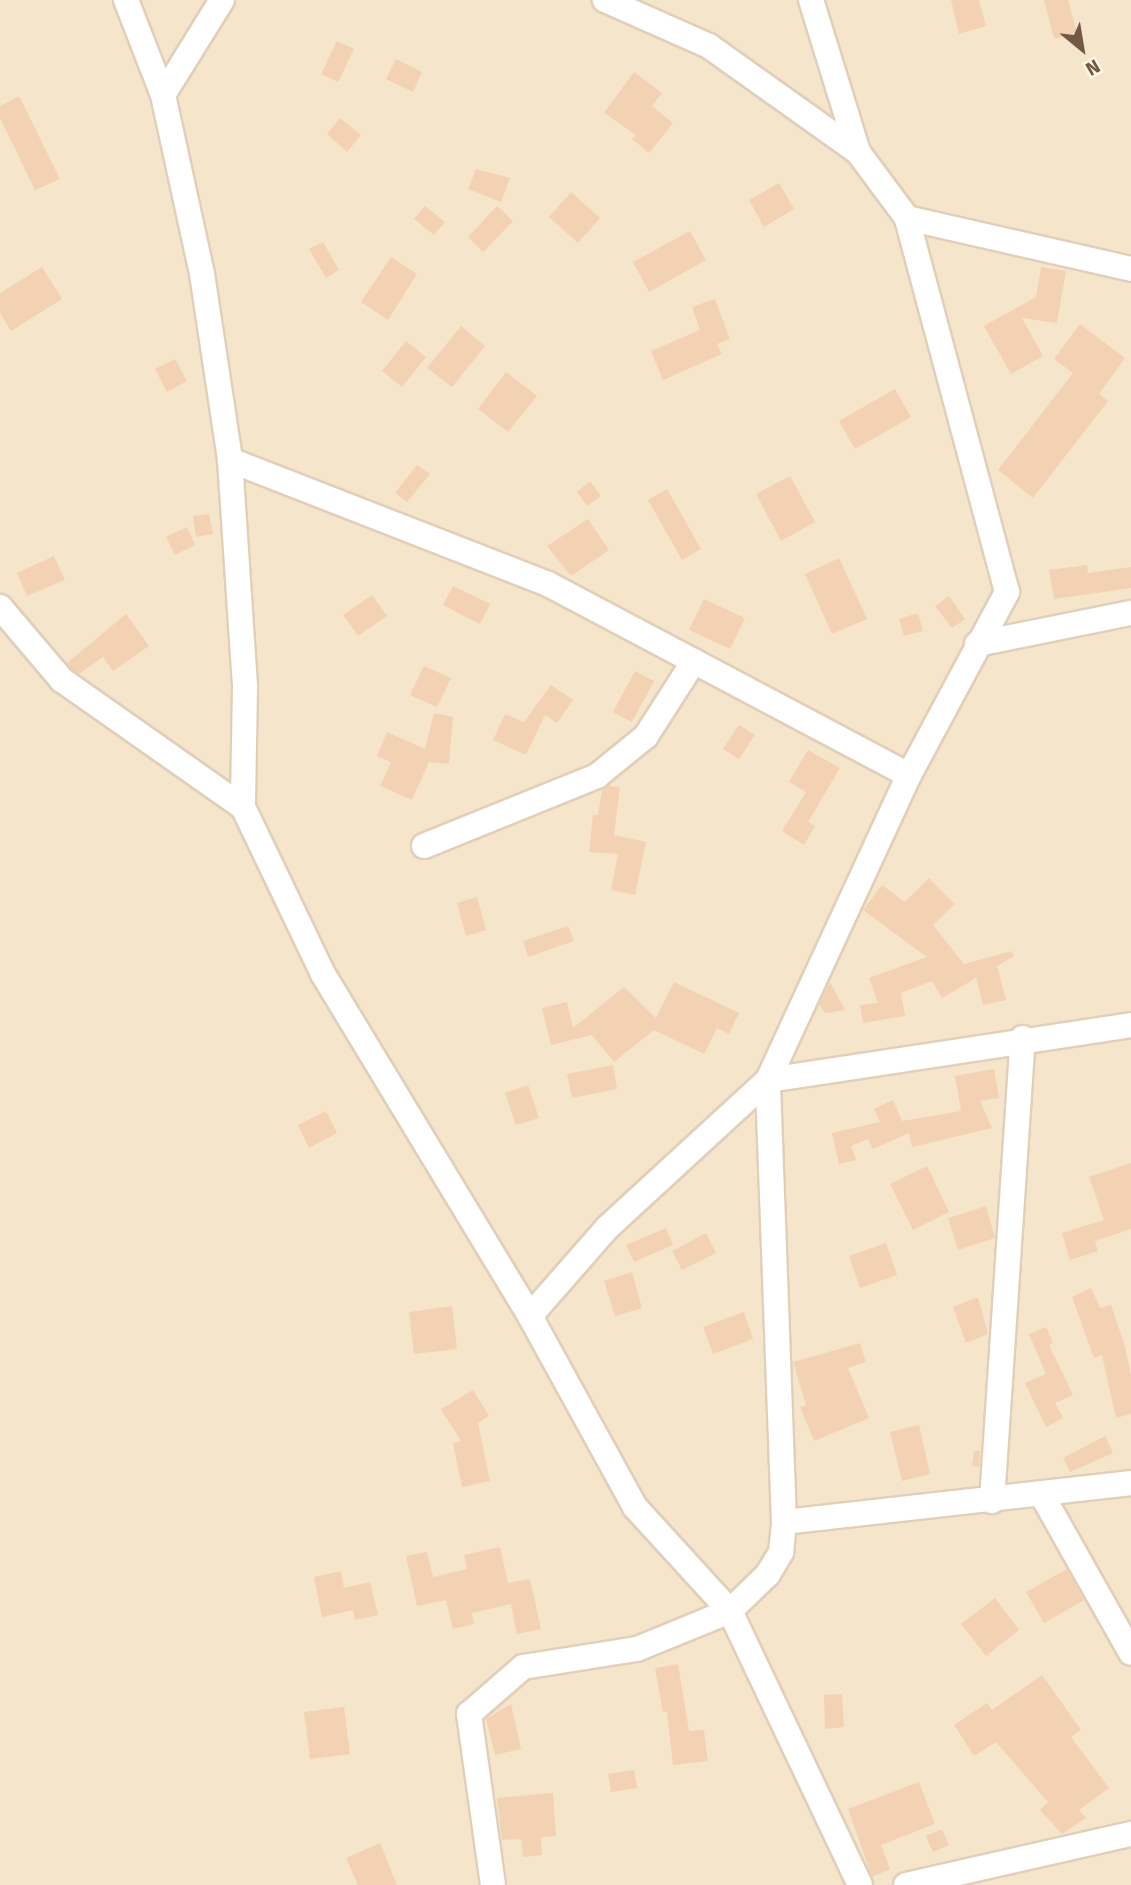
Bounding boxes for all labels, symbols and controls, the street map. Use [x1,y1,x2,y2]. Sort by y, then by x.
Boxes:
north arrow [1047,14,1117,84]
text: N [1082,55,1104,81]

